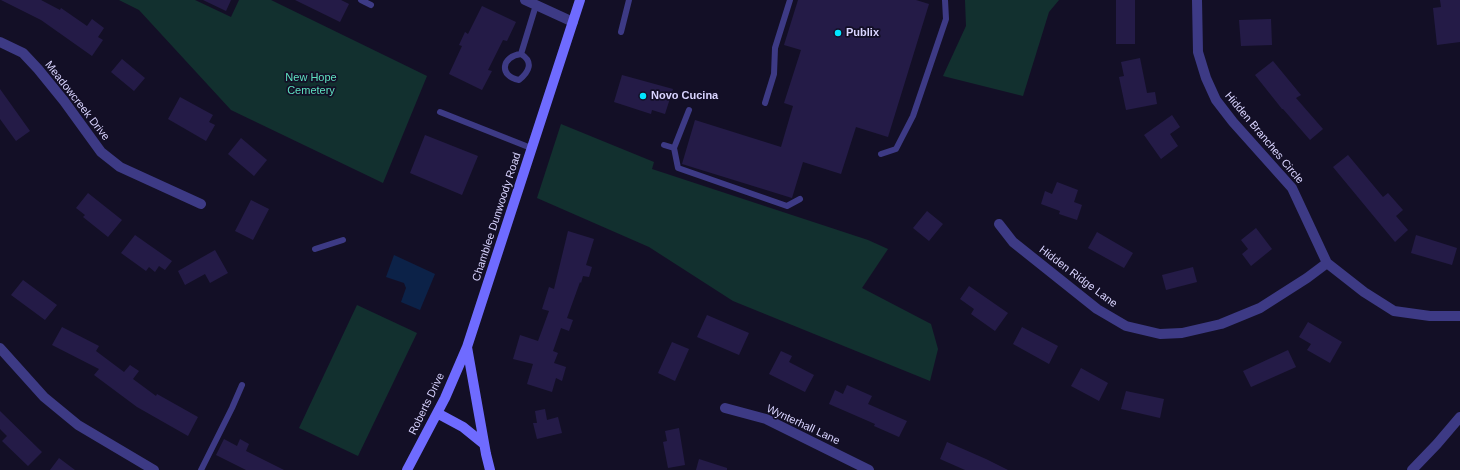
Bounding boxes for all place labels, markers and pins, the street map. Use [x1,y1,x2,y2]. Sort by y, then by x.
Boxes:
place label: Publix [846,26,879,40]
marker: Publix [833,28,843,38]
place label: Novo Cucina [651,89,718,103]
marker: Novo Cucina [638,91,648,101]

